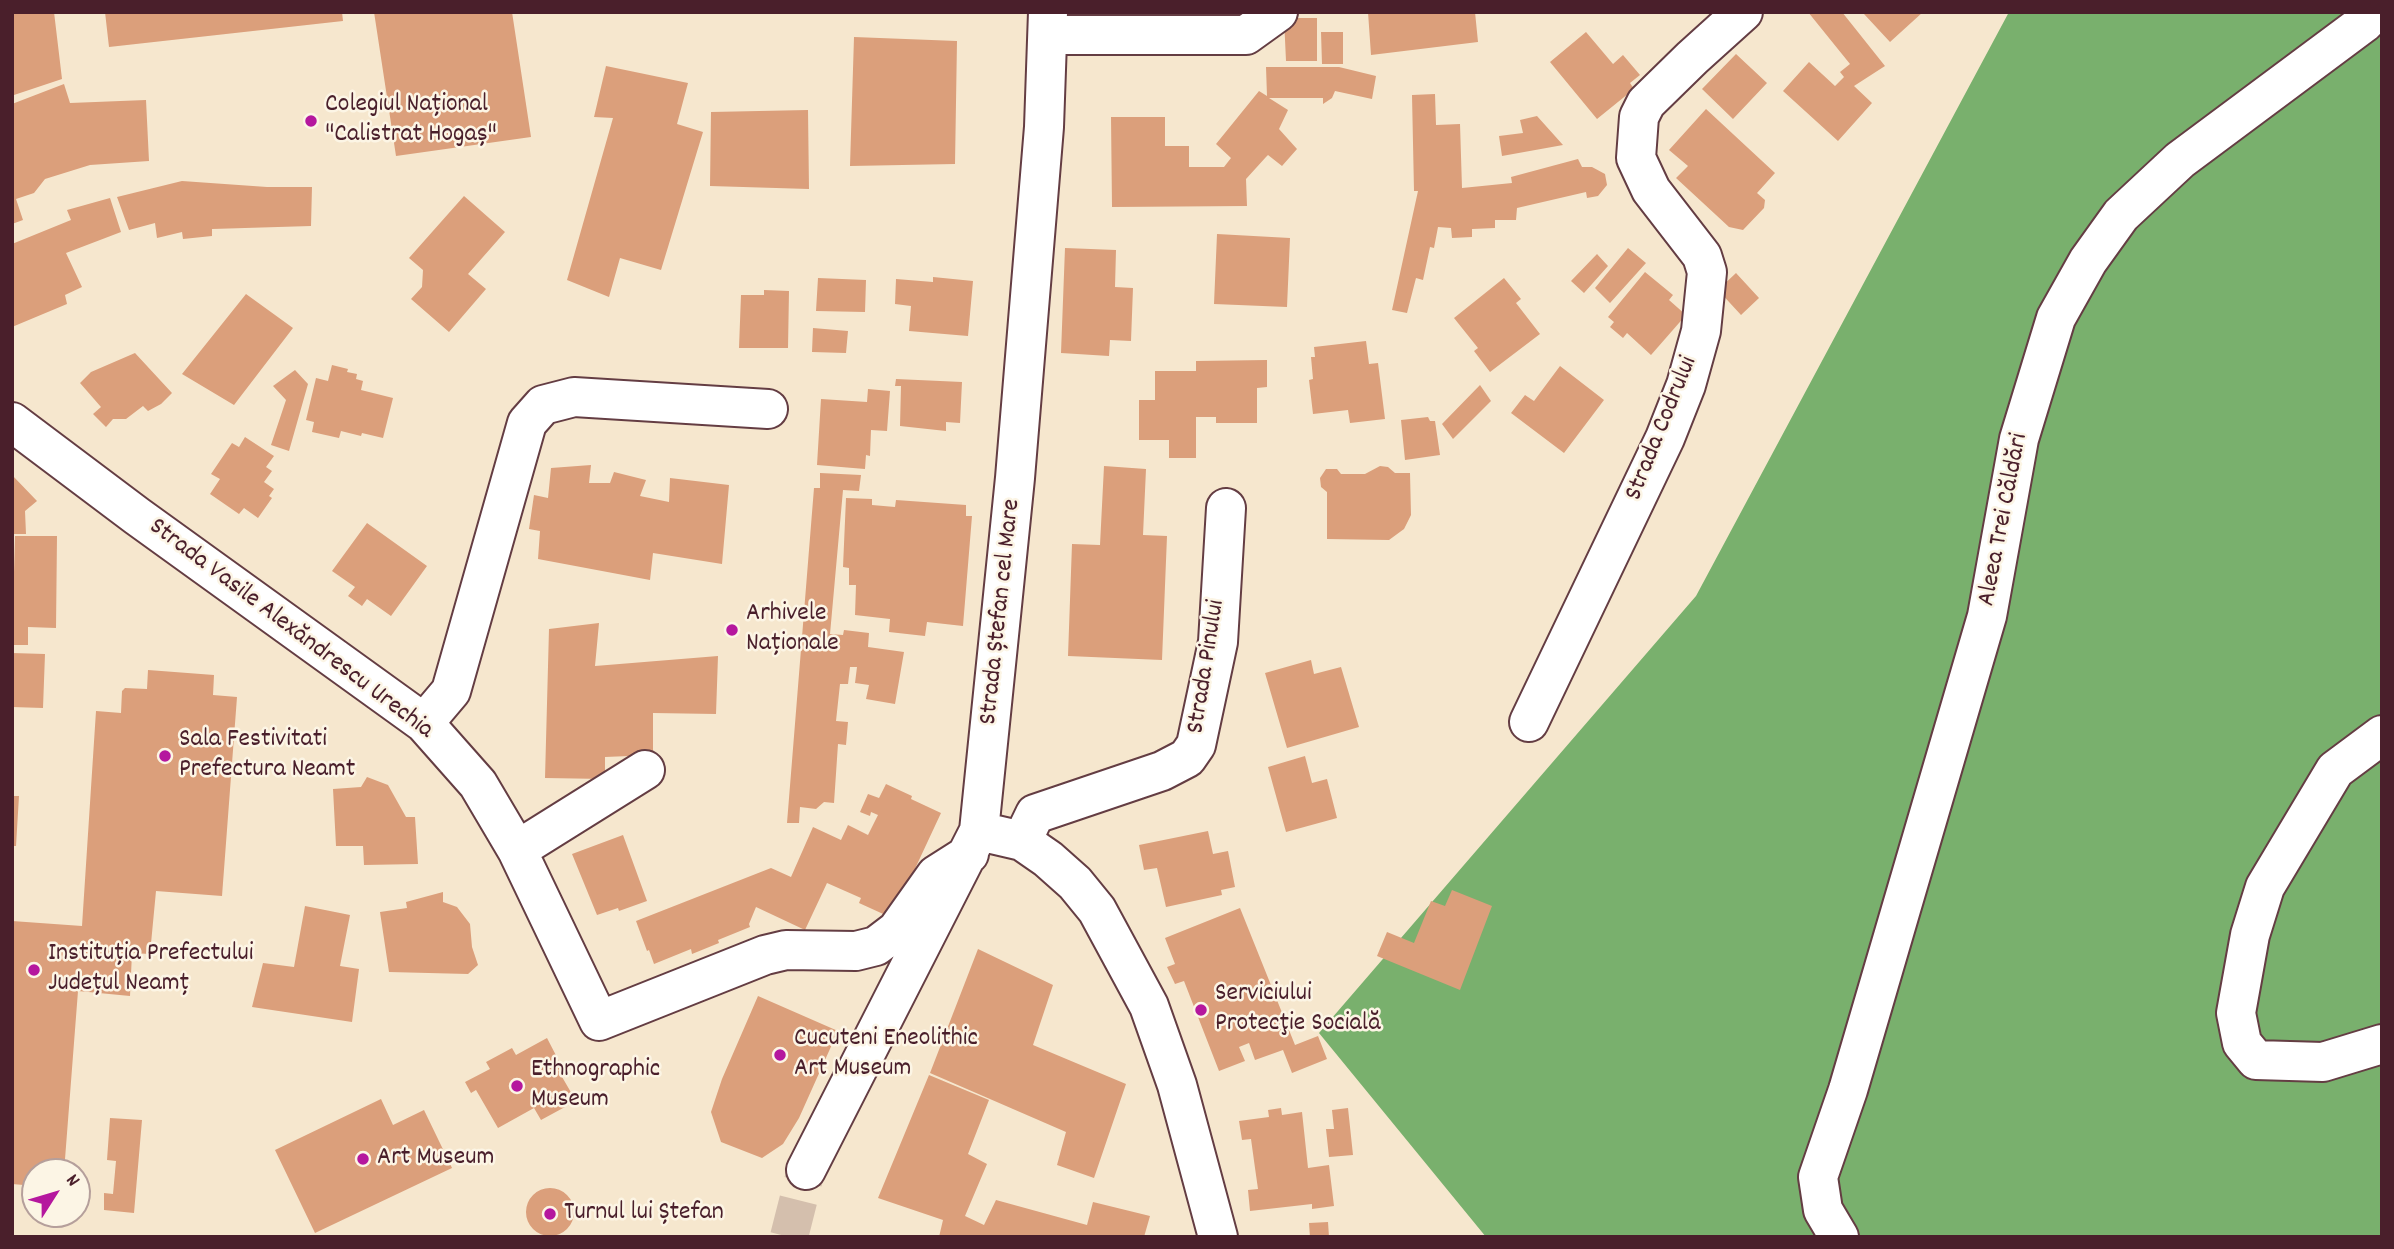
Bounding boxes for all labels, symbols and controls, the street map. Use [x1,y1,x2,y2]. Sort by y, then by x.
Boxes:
place label: Colegiul Național "Calistrat Hogaș" [325,90,497,152]
marker: Colegiul Național "Calistrat Hogaș" [303,113,319,129]
street label: Strada Codrului [1620,352,1706,506]
street label: Aleea Trei Căldări [1973,431,2037,609]
street label: Strada Ștefan cel Mare [975,498,1029,726]
street label: Strada Vasile Alexăndrescu Urechia [141,513,439,747]
street label: Strada Pinului [1182,598,1234,736]
place label: Arhivele Naționale [746,599,839,660]
marker: Arhivele Naționale [724,622,740,638]
place label: Sala Festivitati Prefectura Neamt [179,725,355,786]
marker: Sala Festivitati Prefectura Neamt [157,748,173,764]
place label: Instituția Prefectului Județul Neamț [48,939,254,1000]
marker: Instituția Prefectului Județul Neamț [26,962,42,978]
place label: Serviciului Protecţie Socială [1215,979,1381,1040]
marker: Serviciului Protecţie Socială [1193,1002,1209,1018]
place label: Cucuteni Eneolithic Art Museum [794,1024,978,1086]
marker: Cucuteni Eneolithic Art Museum [772,1047,788,1063]
place label: Ethnographic Museum [531,1055,660,1116]
marker: Ethnographic Museum [509,1078,525,1094]
place label: Art Museum [377,1143,494,1175]
marker: Art Museum [355,1151,371,1167]
north arrow [21,1158,91,1228]
text: N [58,1169,85,1193]
place label: Turnul lui Ștefan [564,1198,724,1230]
marker: Turnul lui Ștefan [542,1206,558,1222]

